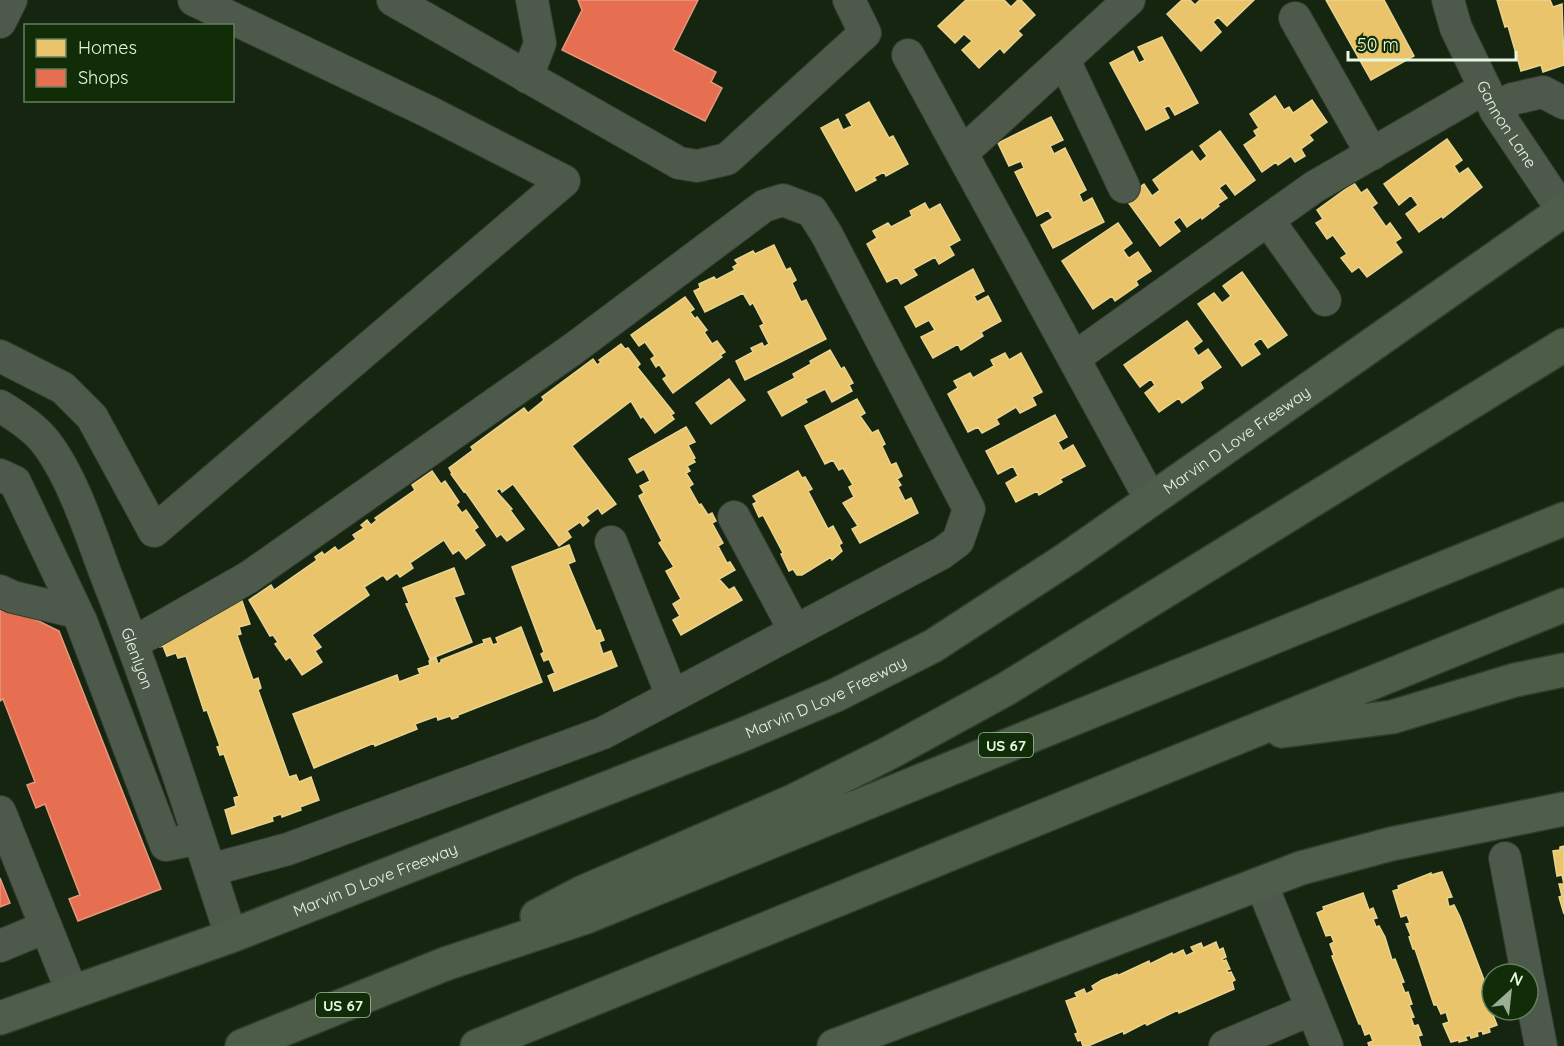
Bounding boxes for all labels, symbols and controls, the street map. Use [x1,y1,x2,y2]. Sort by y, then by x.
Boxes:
legend [24,24,234,102]
scale bar [1348,24,1516,62]
text: 50 m [1357,33,1399,56]
text: Homes [78,36,137,59]
text: Shops [78,66,129,89]
street label: Gannon Lane [1473,77,1541,172]
street label: Marvin D Love Freeway [1159,381,1314,498]
street label: Glenlyon [117,625,158,692]
street label: Marvin D Love Freeway [742,651,909,743]
road number: US 67 [979,733,1033,757]
street label: Marvin D Love Freeway [290,838,460,921]
north arrow [1480,962,1540,1022]
text: N [1507,967,1527,990]
road number: US 67 [316,993,370,1017]

